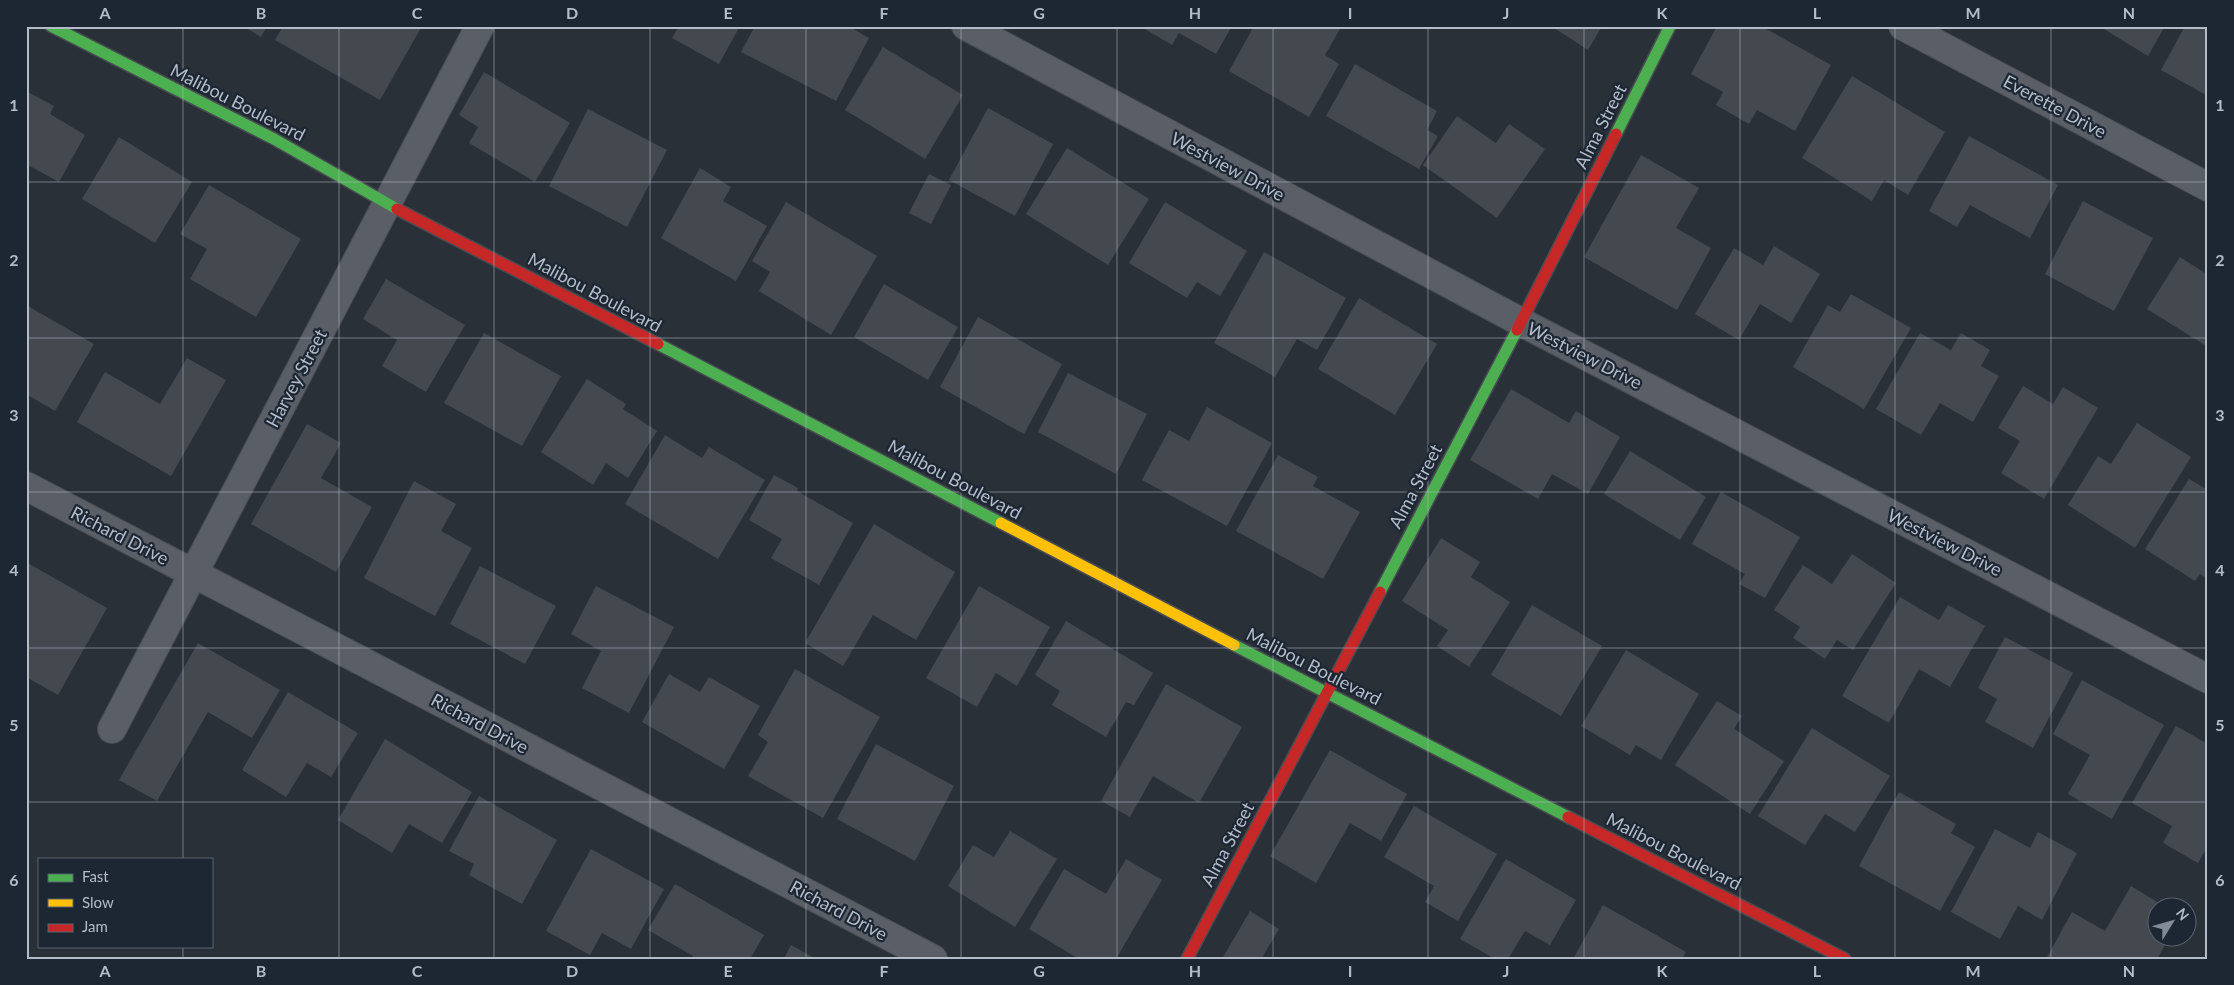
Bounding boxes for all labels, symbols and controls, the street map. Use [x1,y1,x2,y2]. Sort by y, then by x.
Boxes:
text: A [98,3,111,22]
text: B [256,3,266,22]
text: C [412,3,423,22]
text: D [566,3,578,22]
text: E [723,3,733,22]
text: F [879,3,889,22]
text: G [1033,3,1045,22]
text: H [1189,3,1201,22]
text: I [1348,3,1352,22]
text: J [1503,3,1509,22]
text: K [1657,3,1669,22]
text: L [1813,3,1822,22]
text: M [1965,3,1981,22]
text: N [2123,3,2135,22]
street label: Malibou Boulevard [167,58,309,146]
street label: Everette Drive [2000,70,2110,142]
street label: Alma Street [1569,79,1631,172]
text: 1 [9,95,19,114]
text: 1 [2215,95,2225,114]
street label: Westview Drive [1167,127,1289,205]
street label: Malibou Boulevard [524,247,666,337]
text: 2 [9,250,19,269]
text: 2 [2215,250,2225,269]
street label: Westview Drive [1524,317,1646,393]
street label: Harvey Street [261,325,331,431]
text: 3 [9,405,19,424]
text: 3 [2215,405,2225,424]
street label: Malibou Boulevard [884,434,1026,524]
street label: Alma Street [1384,440,1447,532]
street label: Richard Drive [67,501,173,569]
street label: Westview Drive [1884,504,2006,580]
text: 4 [9,560,19,579]
text: 4 [2215,560,2225,579]
street label: Malibou Boulevard [1243,622,1385,710]
street label: Richard Drive [428,688,532,758]
text: 5 [9,715,19,734]
text: 5 [2215,715,2225,734]
street label: Alma Street [1196,798,1259,890]
street label: Malibou Boulevard [1603,807,1745,895]
legend [38,858,212,948]
text: Fast [82,867,109,885]
text: 6 [9,870,19,889]
text: 6 [2215,870,2225,889]
street label: Richard Drive [787,875,891,945]
text: Slow [82,893,114,911]
north arrow [2146,898,2196,948]
text: N [2173,904,2193,923]
text: Jam [82,917,108,935]
text: A [98,961,111,980]
text: B [256,961,266,980]
text: C [412,961,423,980]
text: D [566,961,578,980]
text: E [723,961,733,980]
text: F [879,961,889,980]
text: G [1033,961,1045,980]
text: H [1189,961,1201,980]
text: I [1348,961,1352,980]
text: J [1503,961,1509,980]
text: K [1657,961,1669,980]
text: L [1813,961,1822,980]
text: M [1965,961,1981,980]
text: N [2123,961,2135,980]

